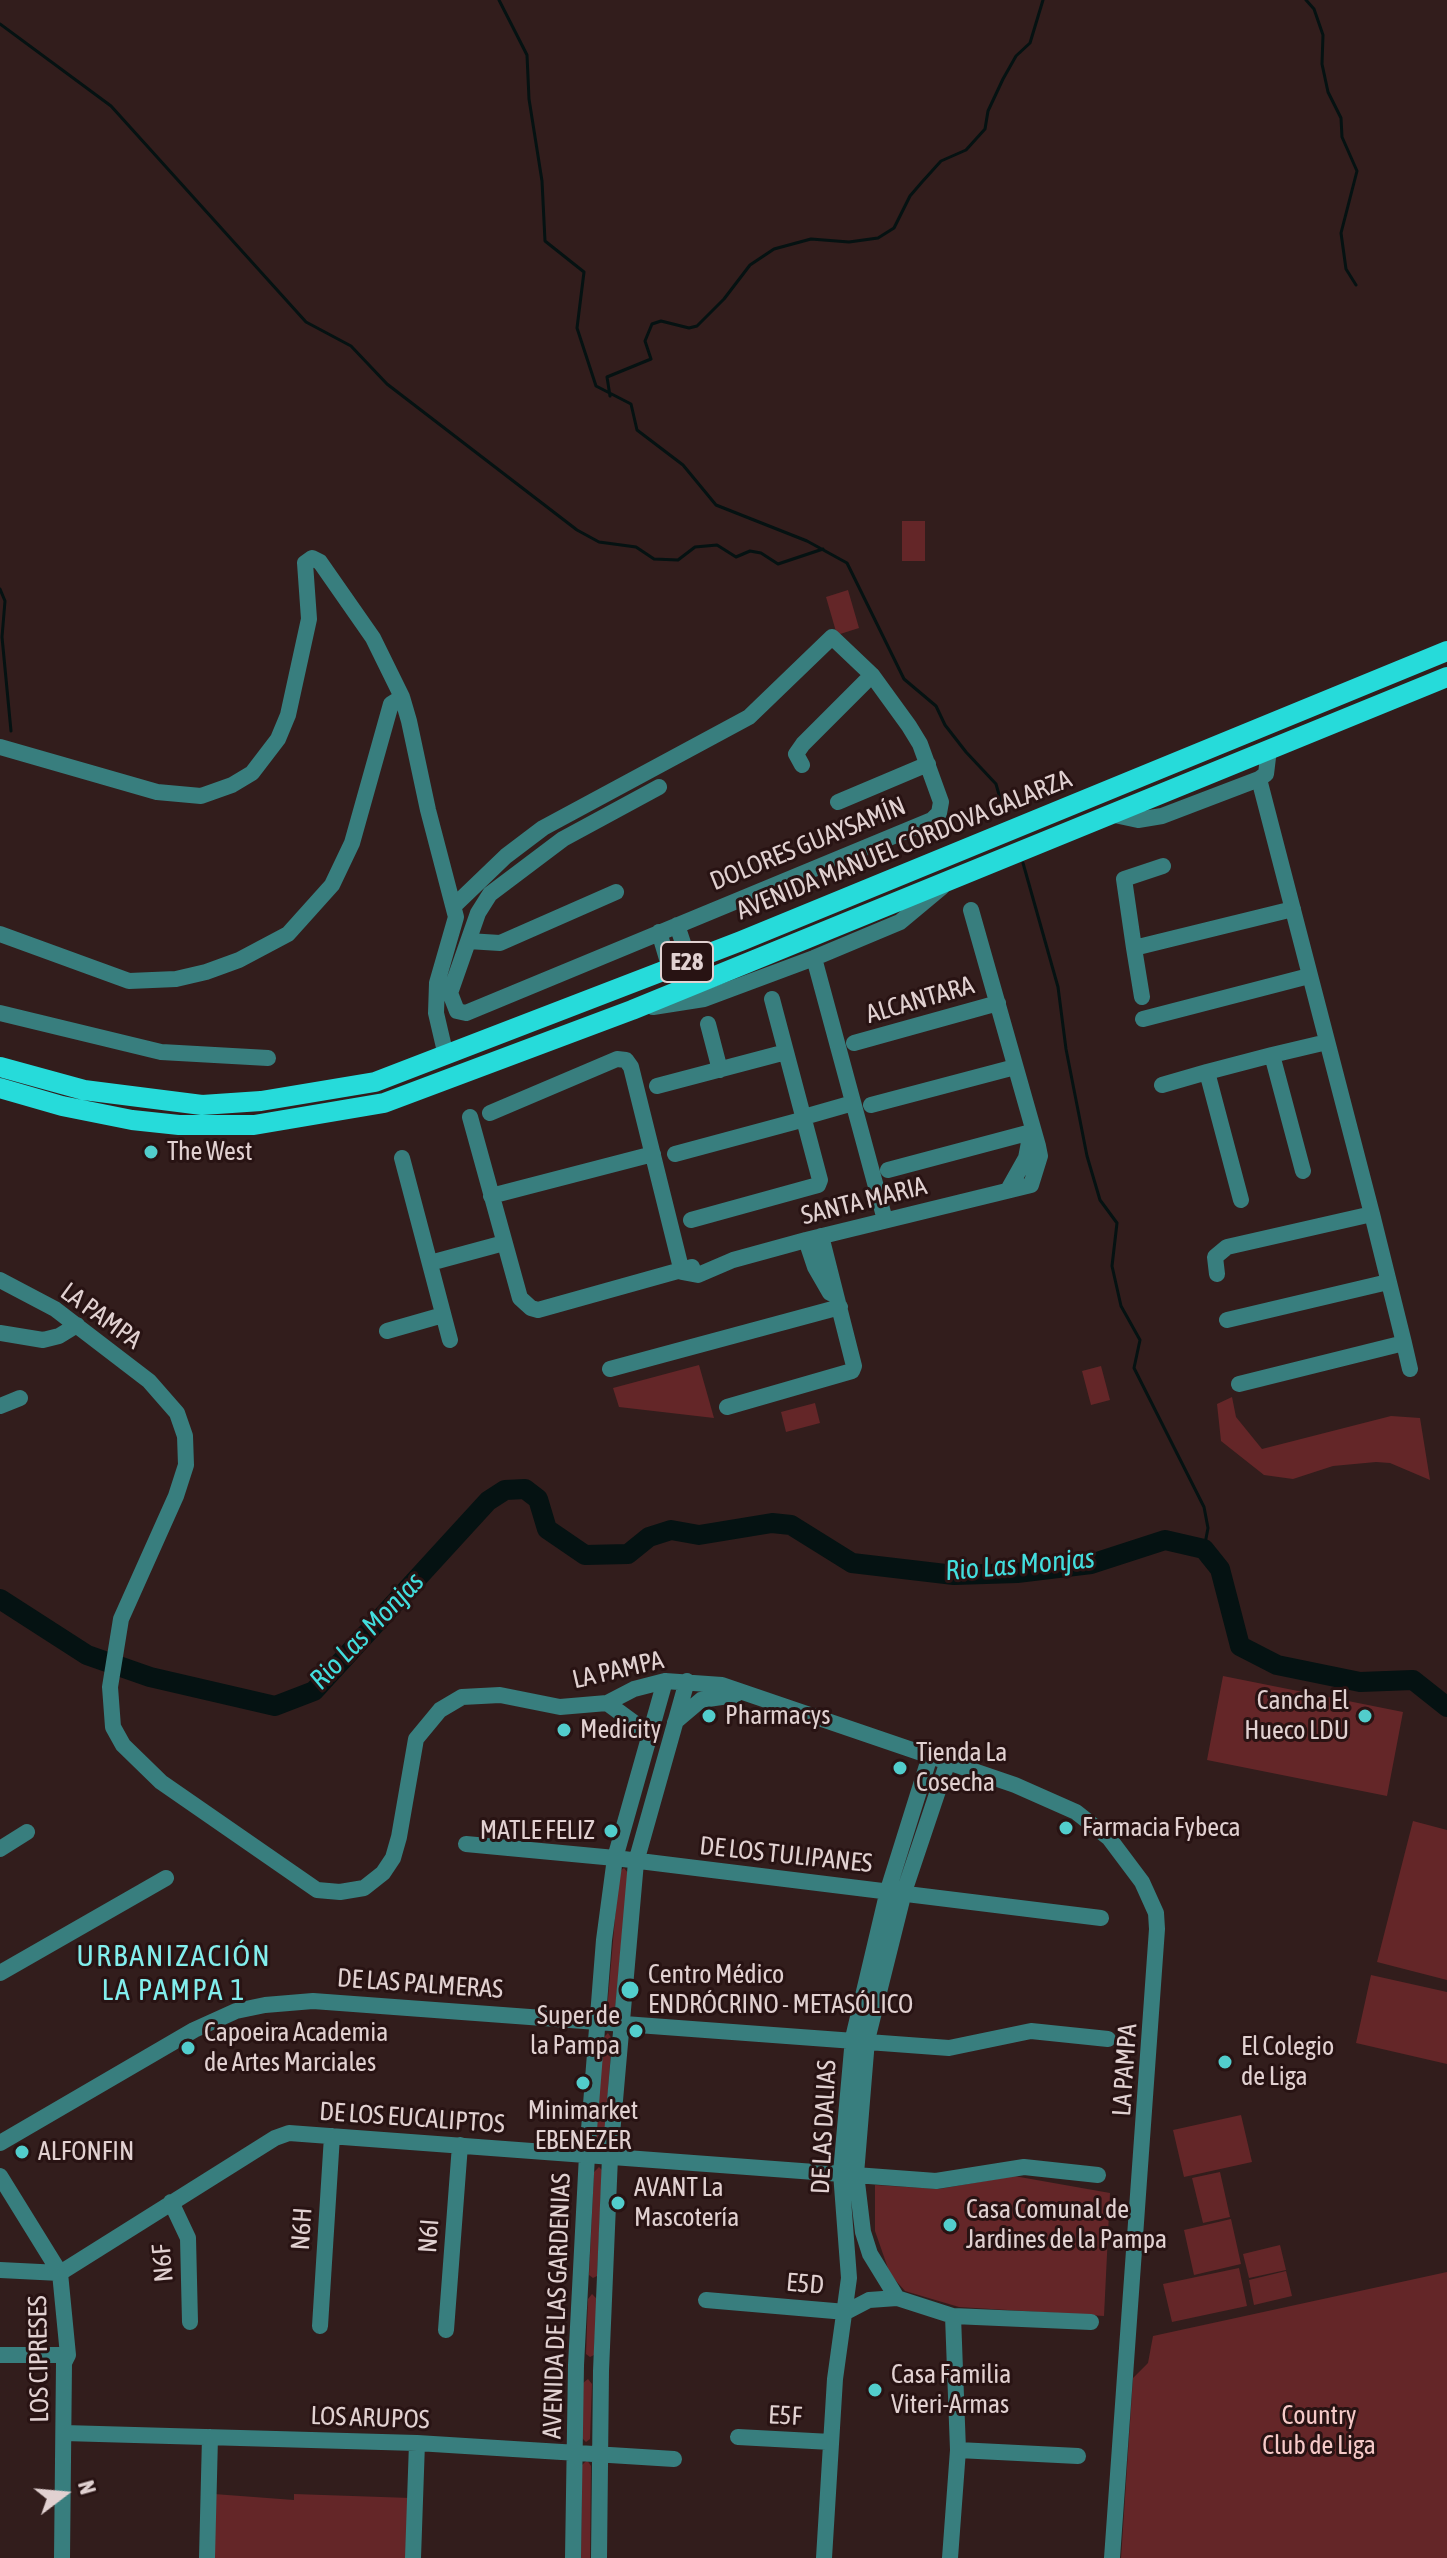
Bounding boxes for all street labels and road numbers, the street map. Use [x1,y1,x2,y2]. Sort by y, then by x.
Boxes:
street label: AVENIDA MANUEL CÓRDOVA GALARZA [732,763,1076,927]
street label: DOLORES GUAYSAMÍN [706,791,910,897]
road number: E28 [661,942,713,982]
street label: ALCANTARA [862,970,978,1030]
street label: SANTA MARIA [798,1170,930,1232]
street label: LA PAMPA [54,1276,148,1356]
street label: LA PAMPA [569,1644,667,1696]
street label: DE LOS TULIPANES [698,1830,874,1880]
street label: DE LAS PALMERAS [336,1963,504,2005]
street label: LA PAMPA [1106,2023,1144,2117]
street label: DE LAS DALIAS [805,2059,843,2195]
street label: DE LOS EUCALIPTOS [318,2096,506,2140]
street label: AVENIDA DE LAS GARDENIAS [537,2172,577,2440]
street label: N6H [285,2207,319,2251]
street label: N6I [412,2218,446,2254]
street label: N6F [146,2243,180,2283]
street label: E5D [785,2267,825,2301]
street label: LOS CIPRESES [22,2295,56,2423]
street label: LOS ARUPOS [310,2400,430,2436]
street label: E5F [767,2400,803,2432]

